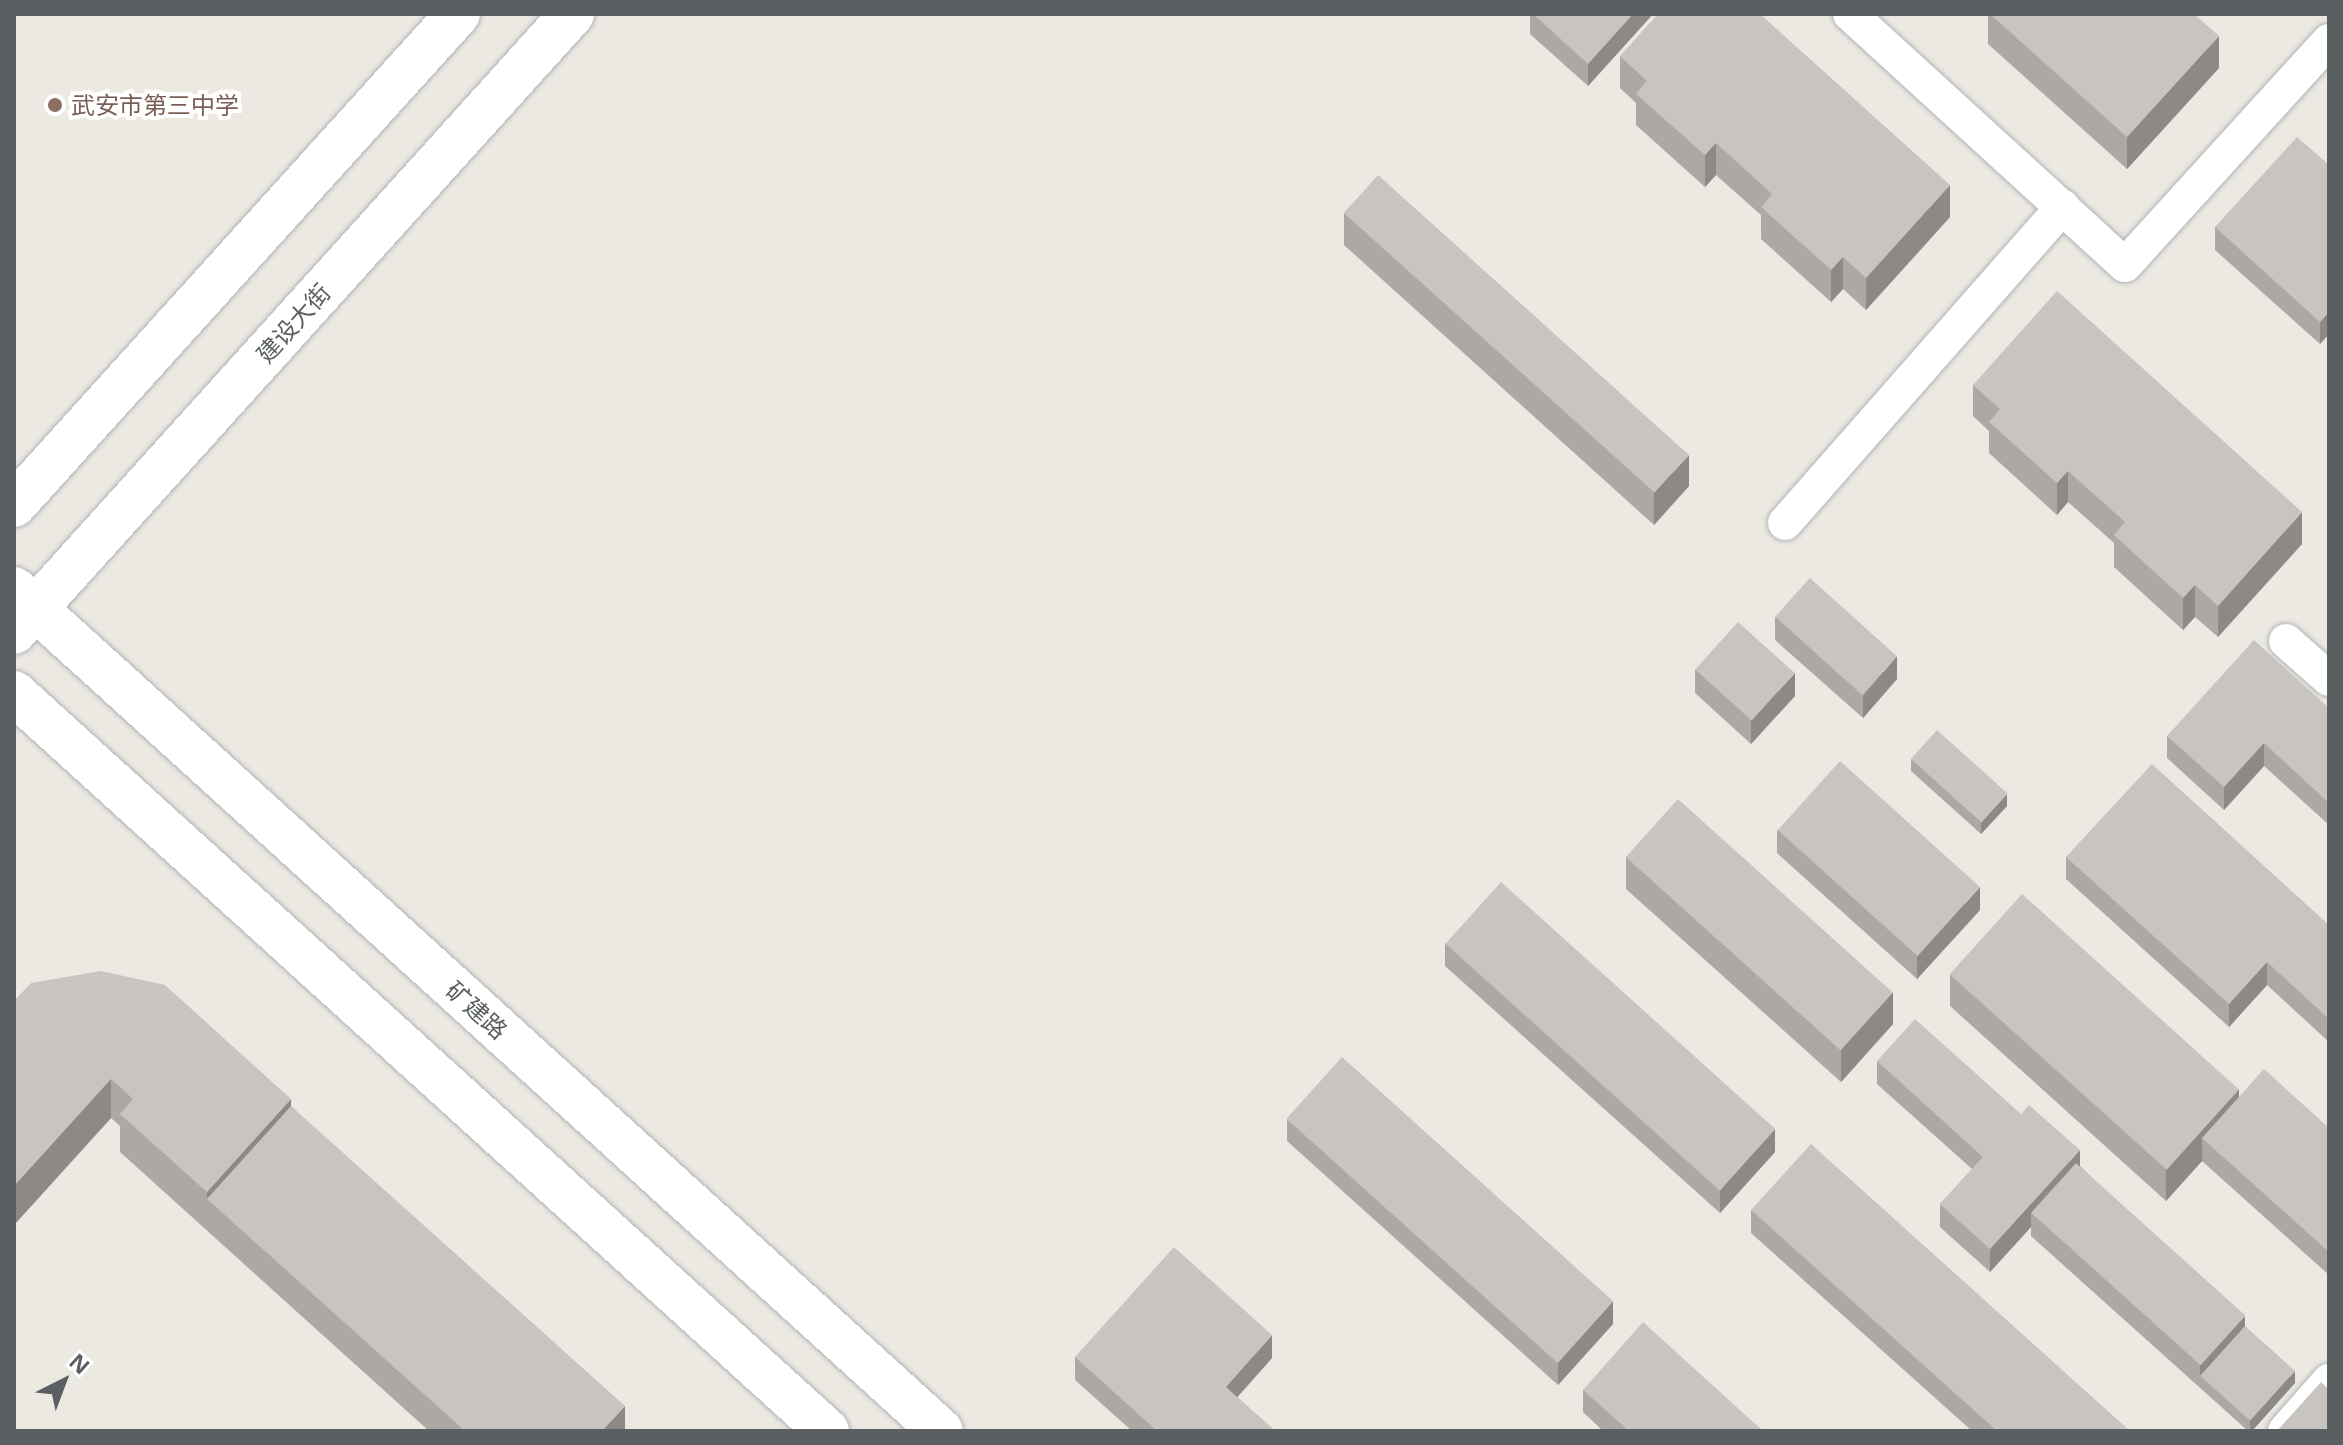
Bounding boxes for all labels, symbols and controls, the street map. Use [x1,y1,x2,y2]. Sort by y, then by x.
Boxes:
place label: 武安市第三中学 [71,91,239,119]
marker: 武安市第三中学 [46,96,64,114]
street label: 建设大街 [250,278,336,368]
street label: 矿建路 [441,975,513,1045]
north arrow [24,1341,104,1421]
text: N [63,1346,97,1380]

